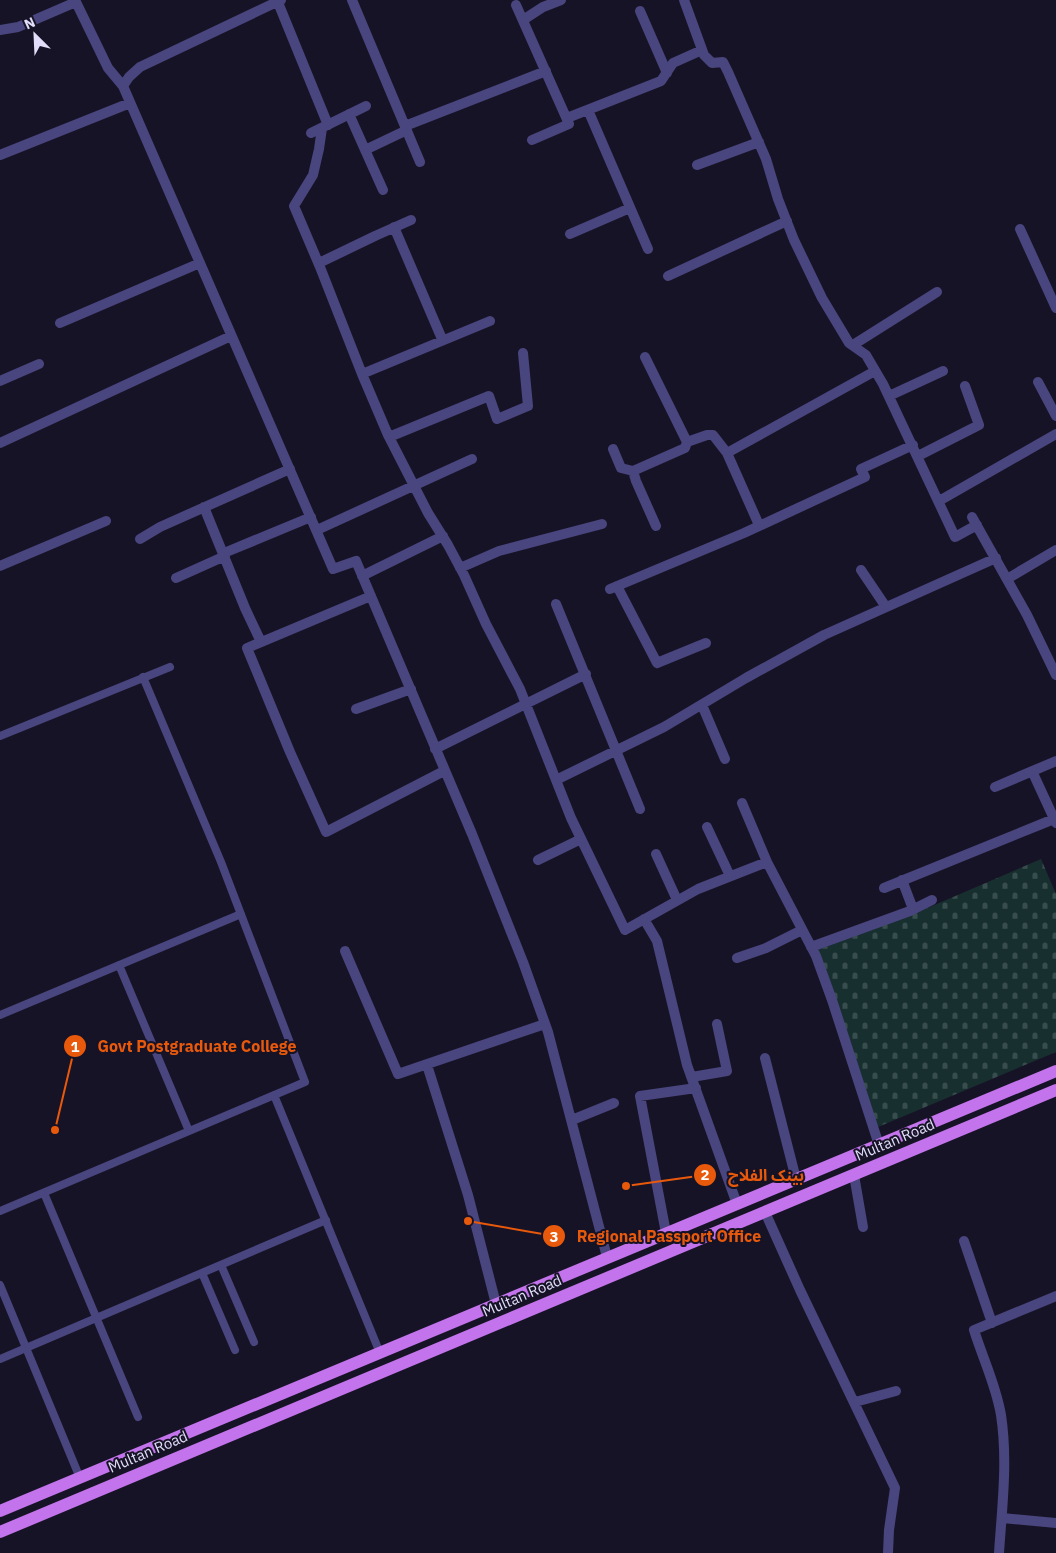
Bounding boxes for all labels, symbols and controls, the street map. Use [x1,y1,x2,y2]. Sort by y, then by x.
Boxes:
north arrow [10,10,60,60]
text: N [21,13,38,33]
callout: Govt Postgraduate College [62,1031,307,1062]
text: Govt Postgraduate College [97,1036,297,1056]
text: 1 [70,1037,80,1056]
street label: Multan Road [852,1114,937,1165]
callout: بینک الفلاح [693,1159,814,1190]
text: 2 [700,1165,710,1184]
text: بینک الفلاح [728,1165,804,1187]
callout: Regional Passport Office [541,1221,771,1252]
text: Regional Passport Office [577,1226,761,1246]
text: 3 [549,1227,559,1246]
street label: Multan Road [479,1270,564,1321]
street label: Multan Road [105,1426,190,1477]

